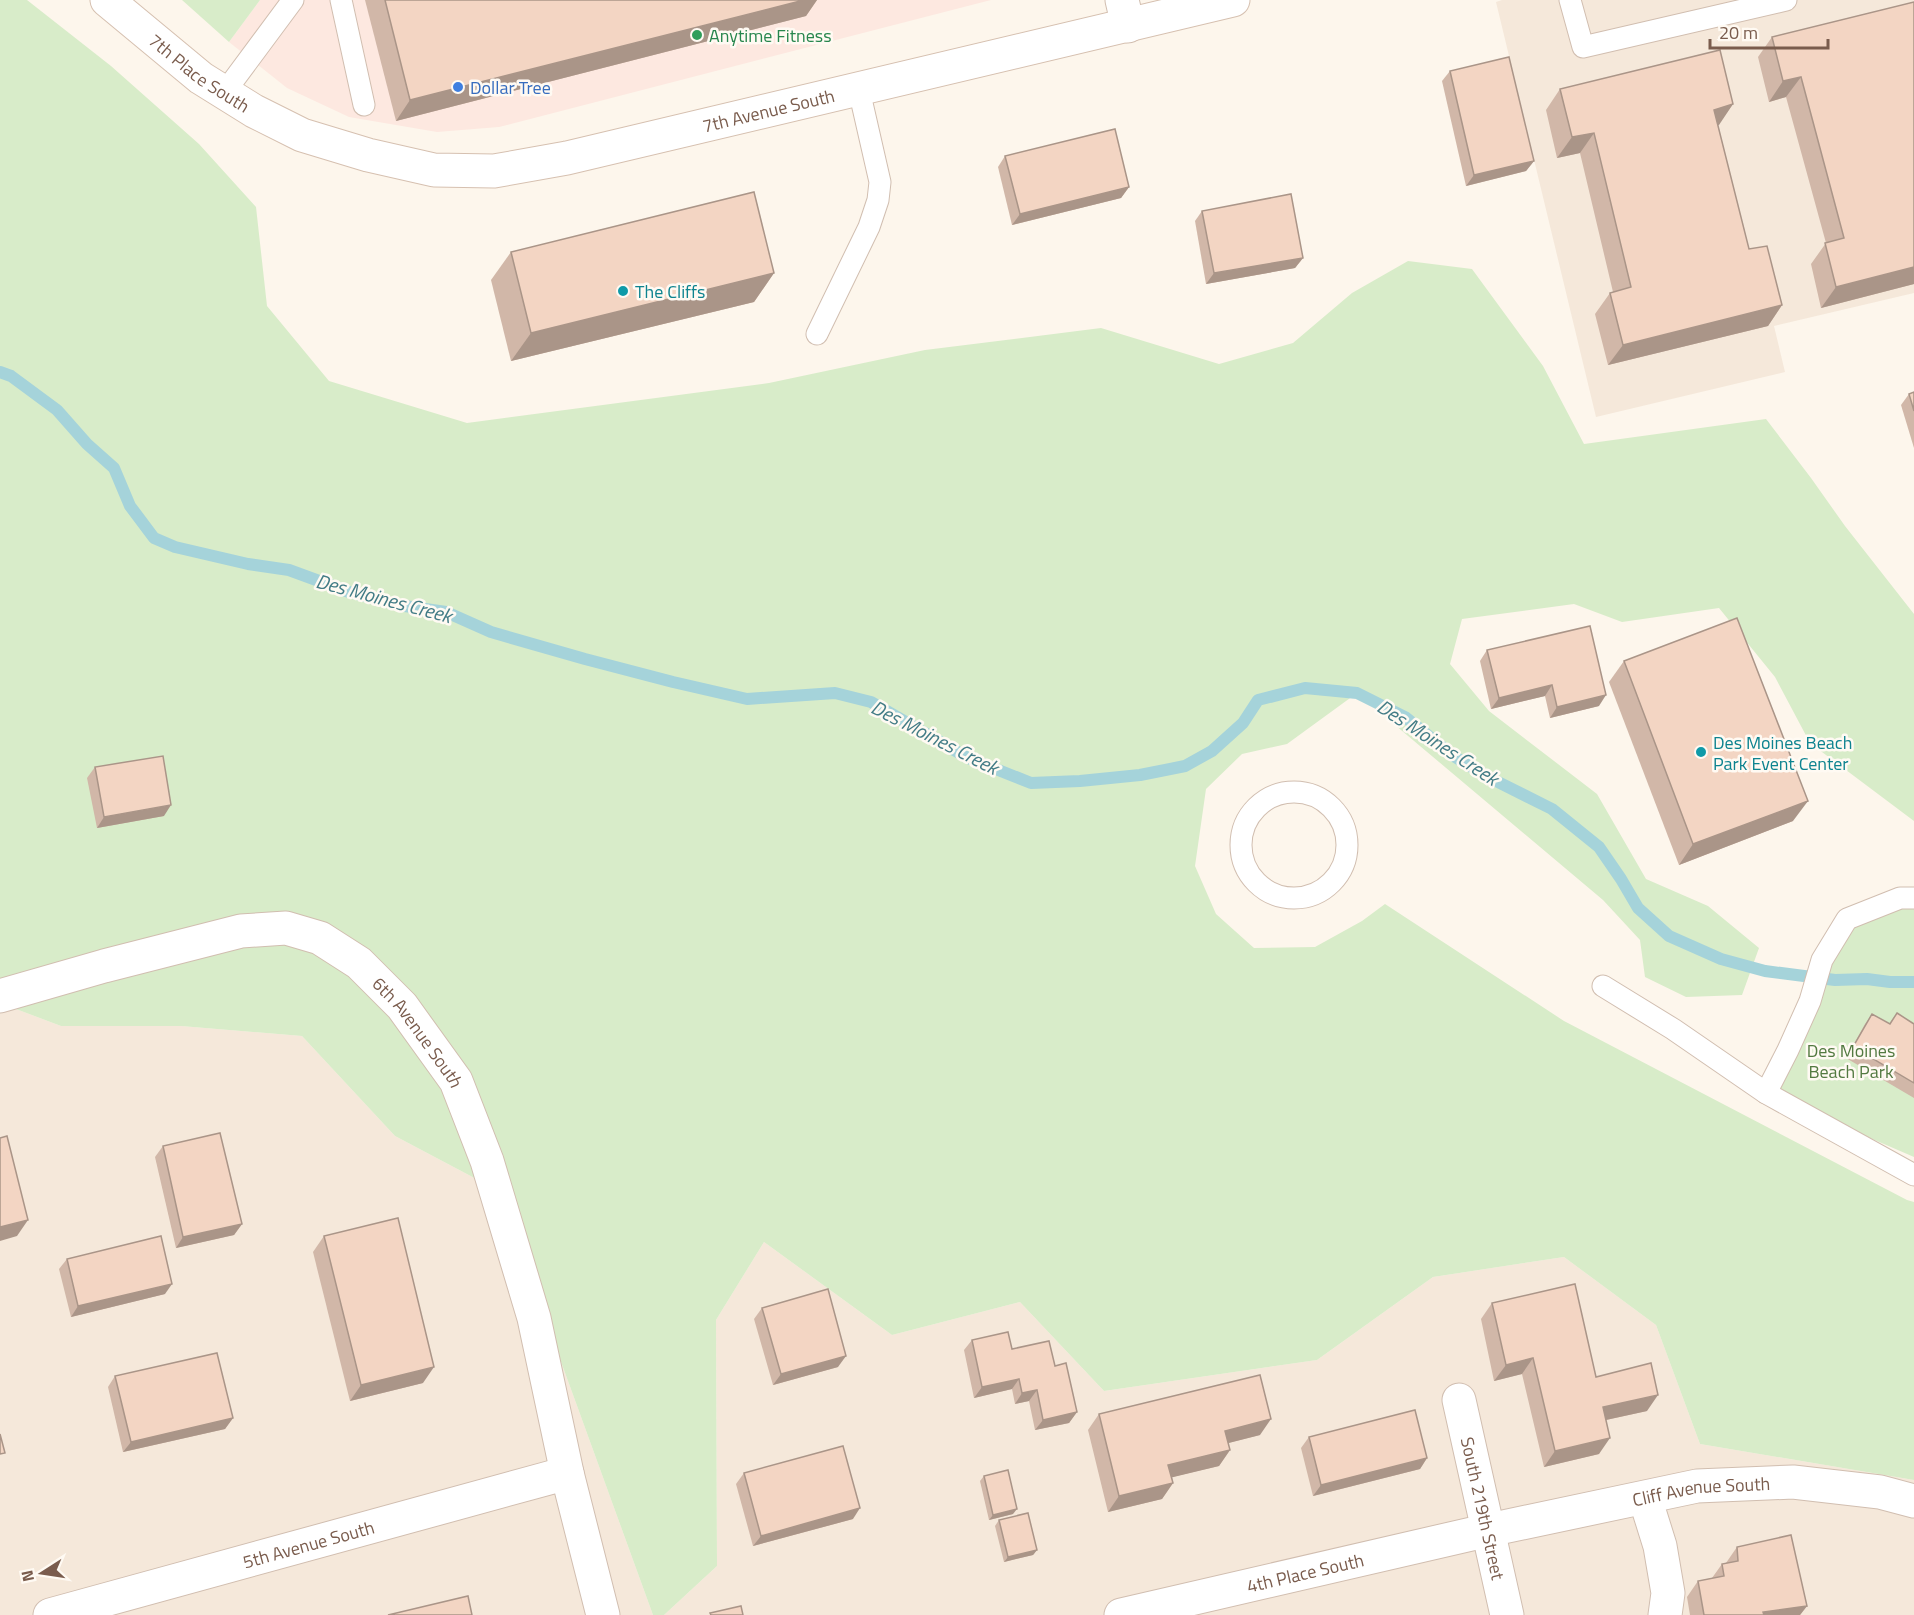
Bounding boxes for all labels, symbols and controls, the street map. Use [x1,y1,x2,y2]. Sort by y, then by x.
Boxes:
scale bar [1710,12,1828,50]
text: 20 m [1719,19,1758,46]
place label: Anytime Fitness [709,22,832,49]
street label: 7th Place South [143,27,255,119]
marker: Anytime Fitness [690,28,704,42]
place label: Dollar Tree [470,74,551,101]
marker: Dollar Tree [451,80,465,94]
street label: 7th Avenue South [699,81,837,139]
place label: The Cliffs [635,278,705,305]
marker: The Cliffs [616,284,630,298]
water label: Des Moines Creek [313,565,457,632]
water label: Des Moines Creek [1371,691,1507,794]
water label: Des Moines Creek [866,692,1006,783]
place label: Des Moines Beach Park Event Center [1713,729,1852,777]
marker: Des Moines Beach Park Event Center [1694,745,1708,759]
street label: 6th Avenue South [366,970,471,1091]
park label: Des Moines Beach Park [1807,1037,1895,1085]
street label: South 219th Street [1454,1434,1512,1583]
street label: Cliff Avenue South [1630,1469,1771,1513]
street label: 5th Avenue South [240,1513,377,1575]
north arrow [12,1543,72,1603]
street label: 4th Place South [1244,1546,1366,1599]
text: N [14,1568,40,1584]

